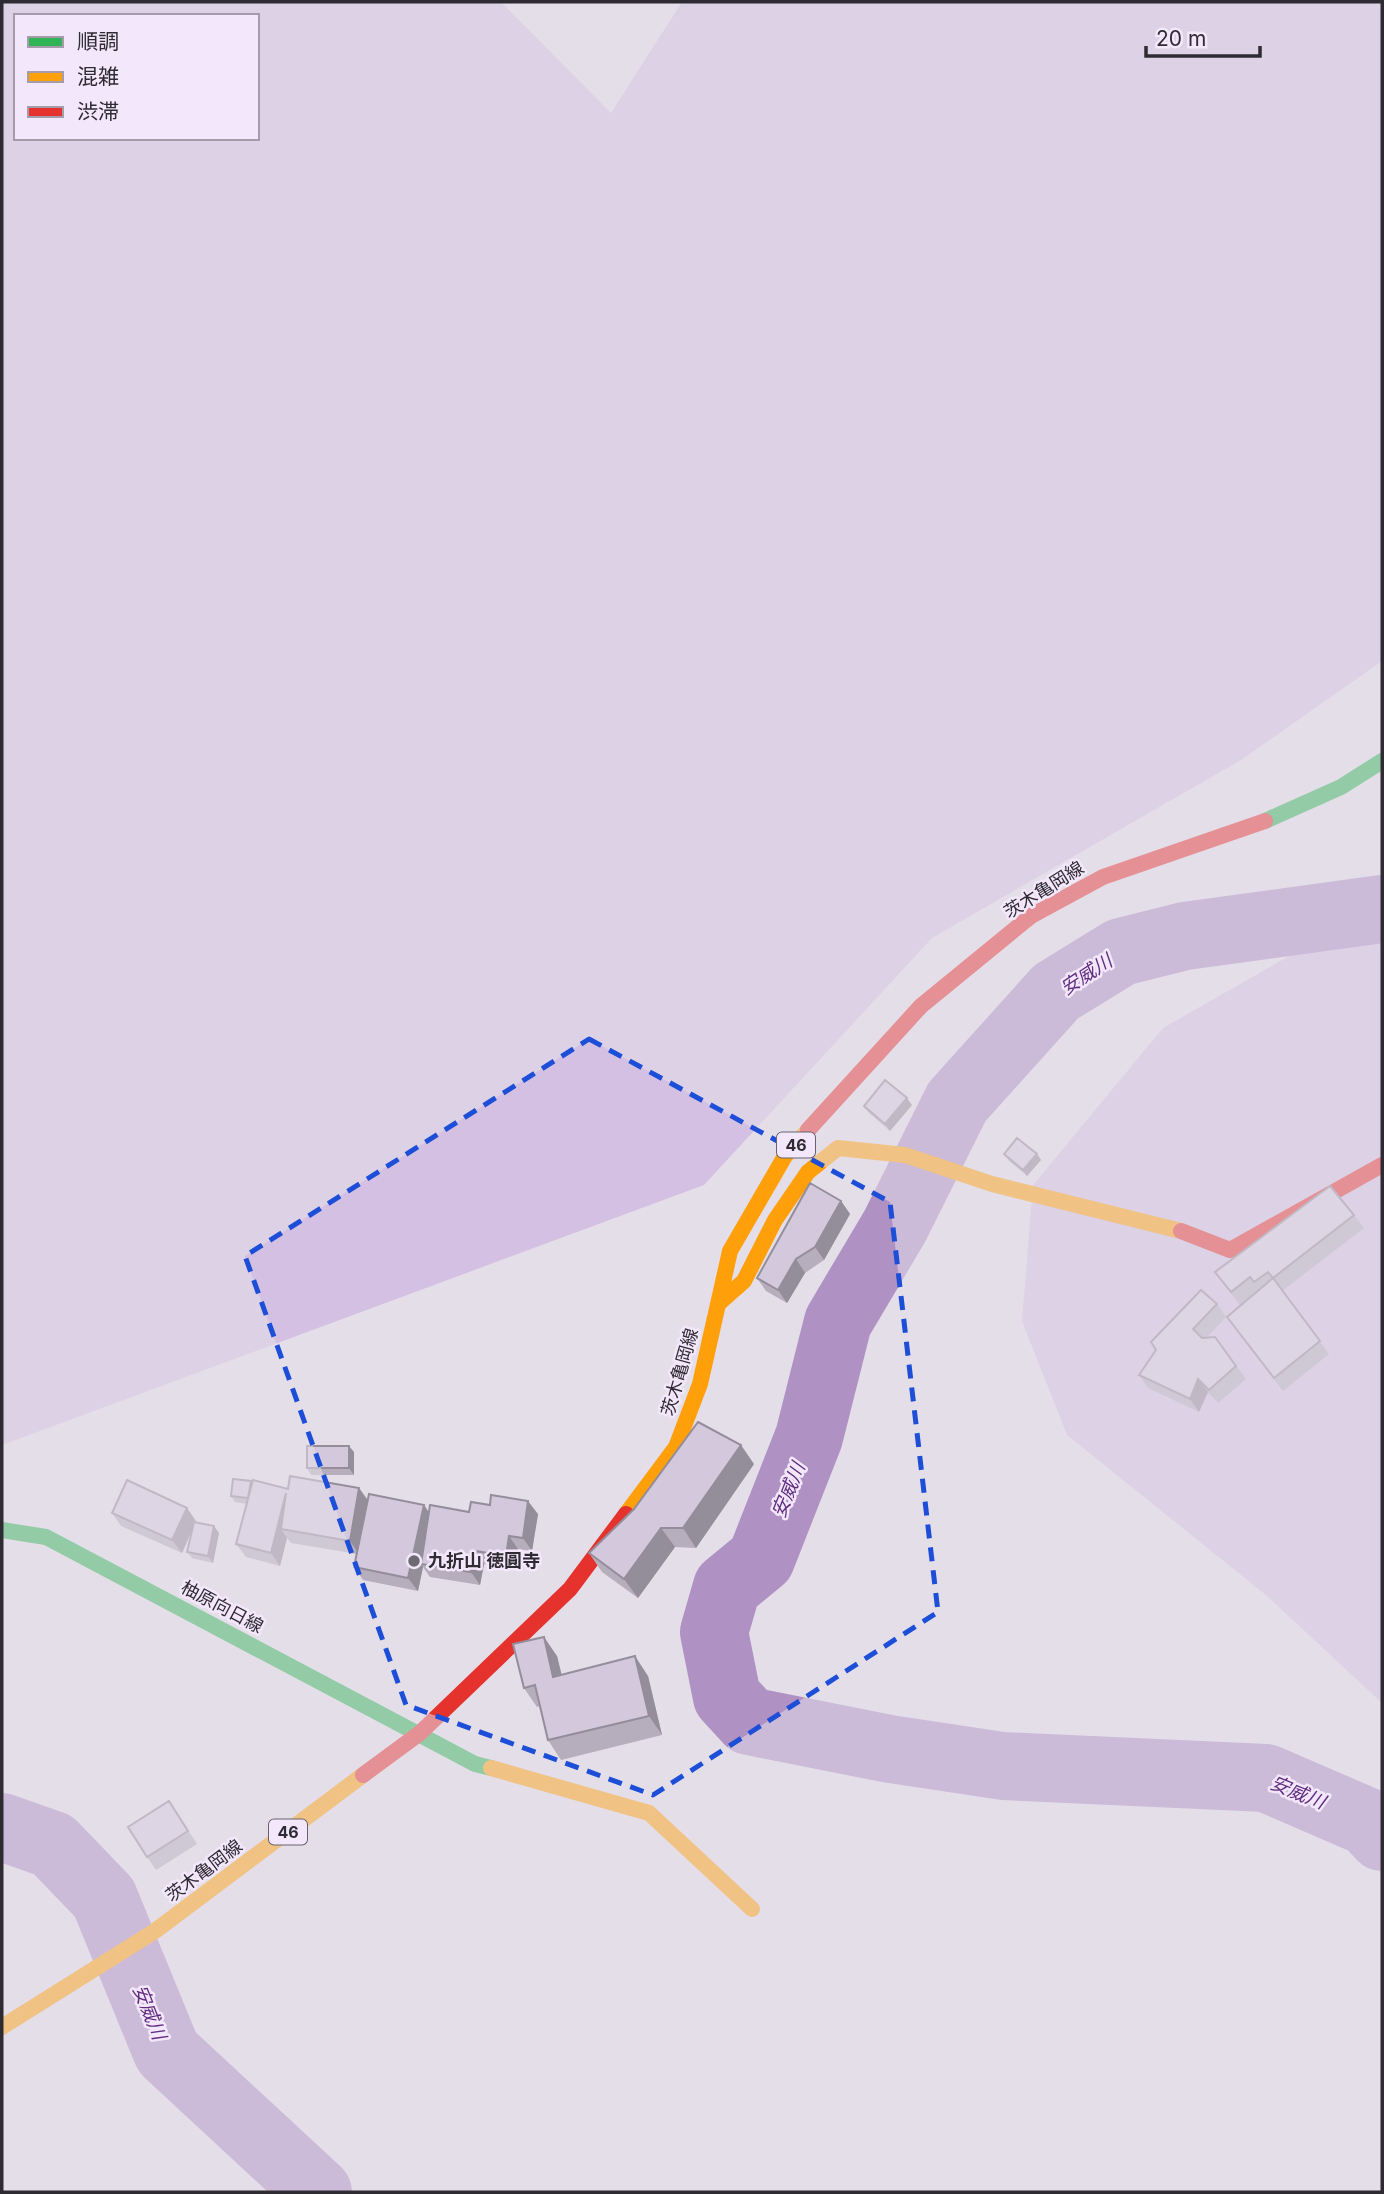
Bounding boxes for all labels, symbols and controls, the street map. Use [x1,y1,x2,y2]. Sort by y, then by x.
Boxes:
legend [14,14,259,140]
scale bar [1146,14,1260,58]
text: 20 m [1156,26,1206,51]
text: 順調 [77,29,119,54]
text: 混雑 [77,64,119,89]
text: 渋滞 [77,99,119,124]
street label: 茨木亀岡線 [1000,857,1087,922]
water label: 安威川 [1056,948,1118,1000]
road number: 46 [777,1133,815,1158]
street label: 茨木亀岡線 [657,1326,702,1418]
water label: 安威川 [767,1458,811,1521]
place label: 九折山 徳圓寺 [428,1550,540,1571]
marker: 九折山 徳圓寺 [406,1553,422,1569]
street label: 柚原向日線 [178,1576,267,1637]
water label: 安威川 [1267,1771,1330,1815]
road number: 46 [269,1820,307,1844]
street label: 茨木亀岡線 [161,1835,246,1906]
water label: 安威川 [128,1981,172,2045]

